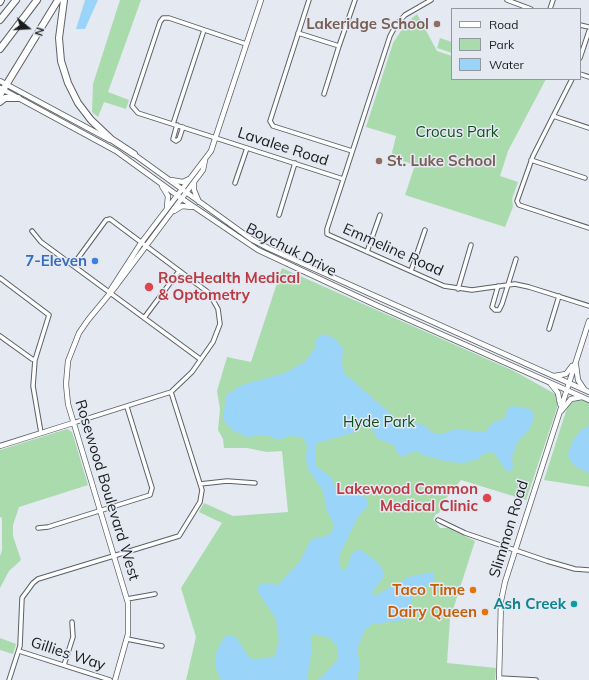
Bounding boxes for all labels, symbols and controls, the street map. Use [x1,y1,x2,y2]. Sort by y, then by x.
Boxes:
north arrow [8,8,48,48]
legend [451,8,581,80]
place label: Lakeridge School [306,15,429,33]
text: Road [489,17,518,32]
marker: Lakeridge School [432,19,442,29]
text: N [31,26,47,38]
text: Park [489,37,514,52]
text: Water [489,57,524,72]
park label: Crocus Park [415,123,499,141]
street label: Lavalee Road [235,124,331,170]
place label: St. Luke School [387,152,496,170]
marker: St. Luke School [374,156,384,166]
street label: Boychuk Drive [243,219,339,281]
street label: Emmeline Road [340,220,446,280]
place label: 7-Eleven [25,252,87,270]
marker: 7-Eleven [90,256,100,266]
place label: RoseHealth Medical & Optometry [158,269,300,304]
marker: RoseHealth Medical & Optometry [143,281,155,293]
street label: Rosewood Boulevard West [71,397,143,583]
park label: Hyde Park [343,413,415,431]
street label: Slimmon Road [486,478,532,580]
place label: Lakewood Common Medical Clinic [336,480,478,515]
marker: Lakewood Common Medical Clinic [481,492,493,504]
place label: Taco Time [392,581,465,599]
marker: Taco Time [468,585,478,595]
place label: Ash Creek [493,595,566,613]
marker: Ash Creek [569,599,579,609]
place label: Dairy Queen [388,603,477,621]
marker: Dairy Queen [480,607,490,617]
street label: Gillies Way [28,633,108,675]

